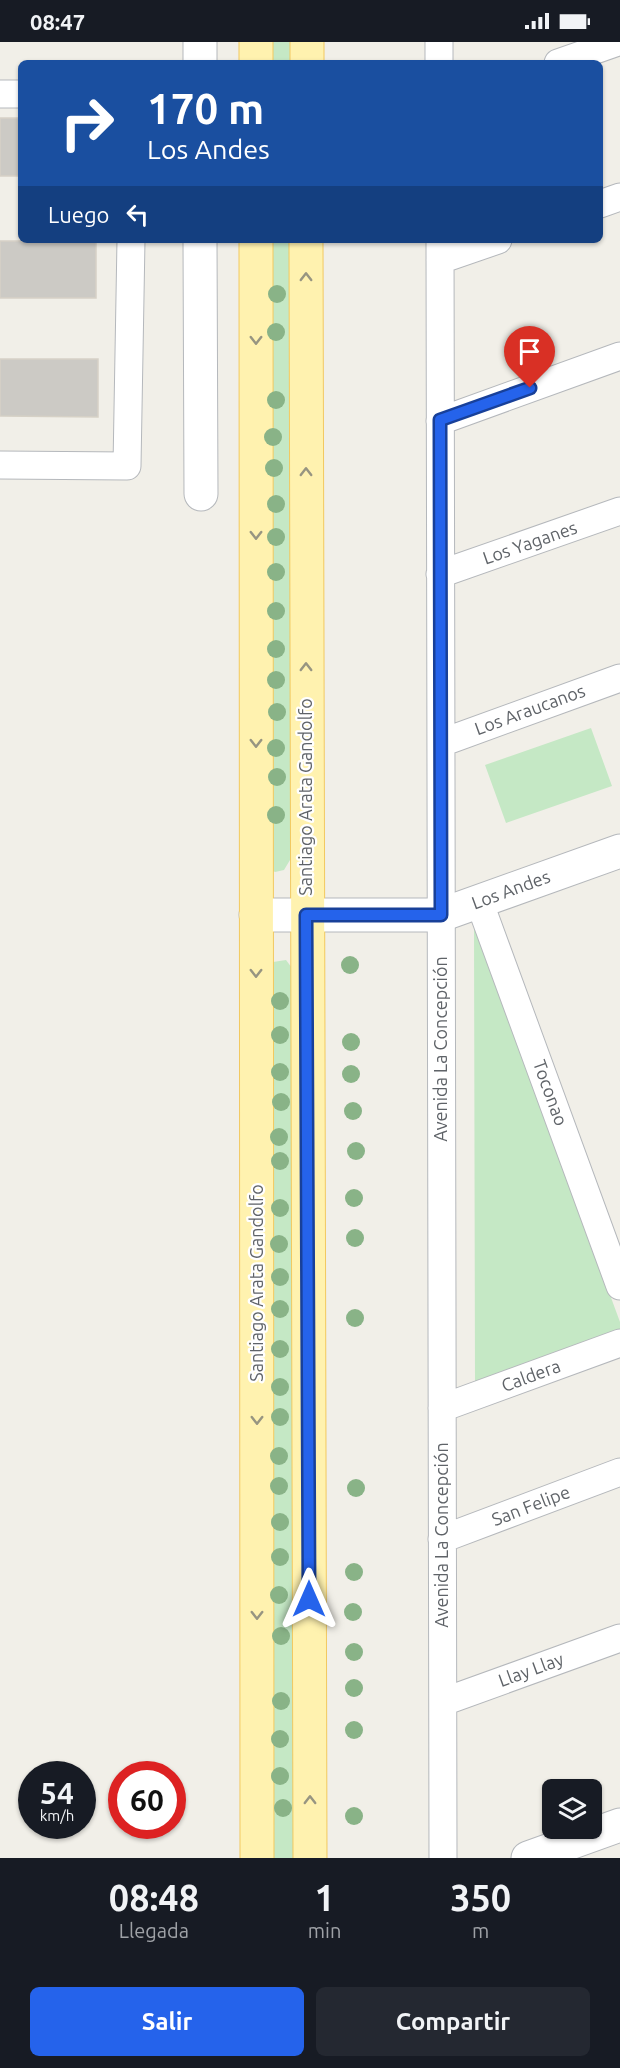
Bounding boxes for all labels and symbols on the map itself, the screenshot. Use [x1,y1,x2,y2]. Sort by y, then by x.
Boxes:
one-way arrow [300,273,312,282]
pin [504,326,555,388]
one-way arrow [250,336,262,345]
one-way arrow [300,468,312,477]
street label: Los Yaganes [480,517,580,568]
one-way arrow [250,531,262,540]
one-way arrow [300,663,312,672]
street label: Los Araucanos [472,680,588,738]
street label: Santiago Arata Gandolfo [295,698,315,896]
one-way arrow [250,738,262,747]
street label: Los Andes [469,866,553,912]
street label: Avenida La Concepción [430,956,450,1142]
one-way arrow [250,969,262,978]
street label: Toconao [530,1057,572,1128]
street label: Santiago Arata Gandolfo [246,1184,266,1382]
street label: Caldera [498,1355,563,1395]
one-way arrow [251,1416,263,1425]
street label: Avenida La Concepción [431,1442,451,1628]
street label: San Felipe [489,1481,573,1529]
position arrow [277,1567,341,1631]
one-way arrow [251,1611,263,1620]
street label: Llay Llay [495,1648,566,1690]
speed limit sign: 60 [108,1761,186,1839]
one-way arrow [304,1795,316,1804]

